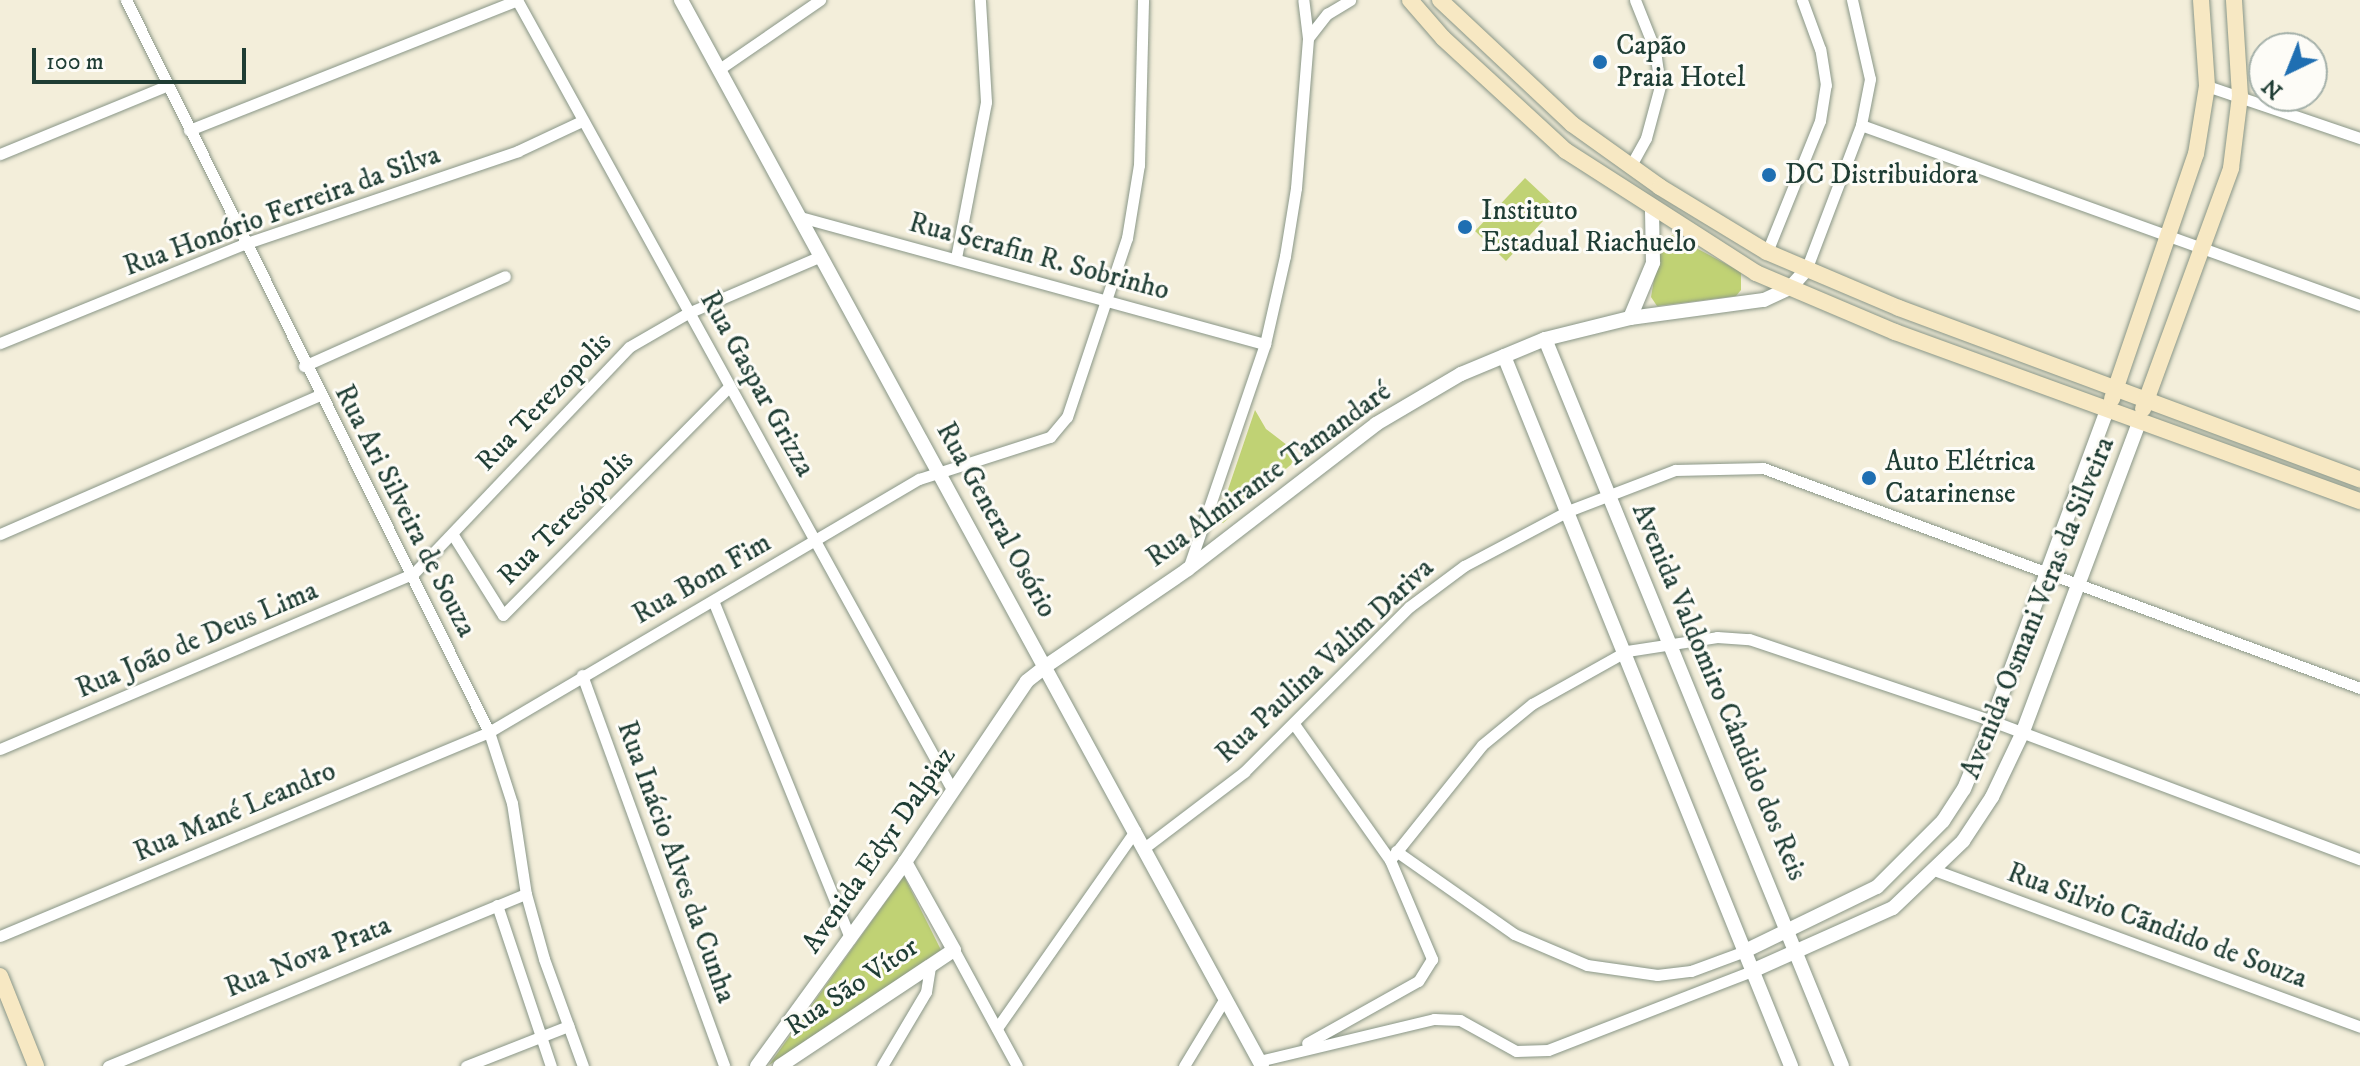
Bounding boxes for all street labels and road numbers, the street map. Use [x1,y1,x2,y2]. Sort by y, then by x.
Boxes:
street label: Rua Honório Ferreira da Silva [119,138,445,284]
street label: Rua Serafin R. Sobrinho [905,206,1173,308]
street label: Rua Gaspar Grizza [692,285,822,483]
street label: Rua Terezopolis [469,325,619,479]
street label: Rua Almirante Tamandaré [1140,375,1398,575]
street label: Rua Ari Silveira de Souza [327,379,483,643]
street label: Rua General Osório [928,417,1064,623]
street label: Avenida Osmani Veras da Silveira [1954,432,2122,784]
street label: Rua Teresópolis [491,443,641,593]
street label: Avenida Valdomiro Cândido dos Reis [1624,498,1814,886]
street label: Rua Bom Fim [627,526,777,632]
street label: Rua Paulina Valim Dariva [1209,552,1441,770]
street label: Rua João de Deus Lima [71,574,323,706]
street label: Rua Inácio Alves da Cunha [609,717,743,1007]
street label: Avenida Edyr Dalpiaz [795,740,963,960]
street label: Rua Mané Leandro [129,754,341,870]
street label: Rua Silvio Cãndido de Souza [2003,856,2311,996]
street label: Rua Nova Prata [220,909,396,1005]
street label: Rua São Vítor [779,930,925,1044]

